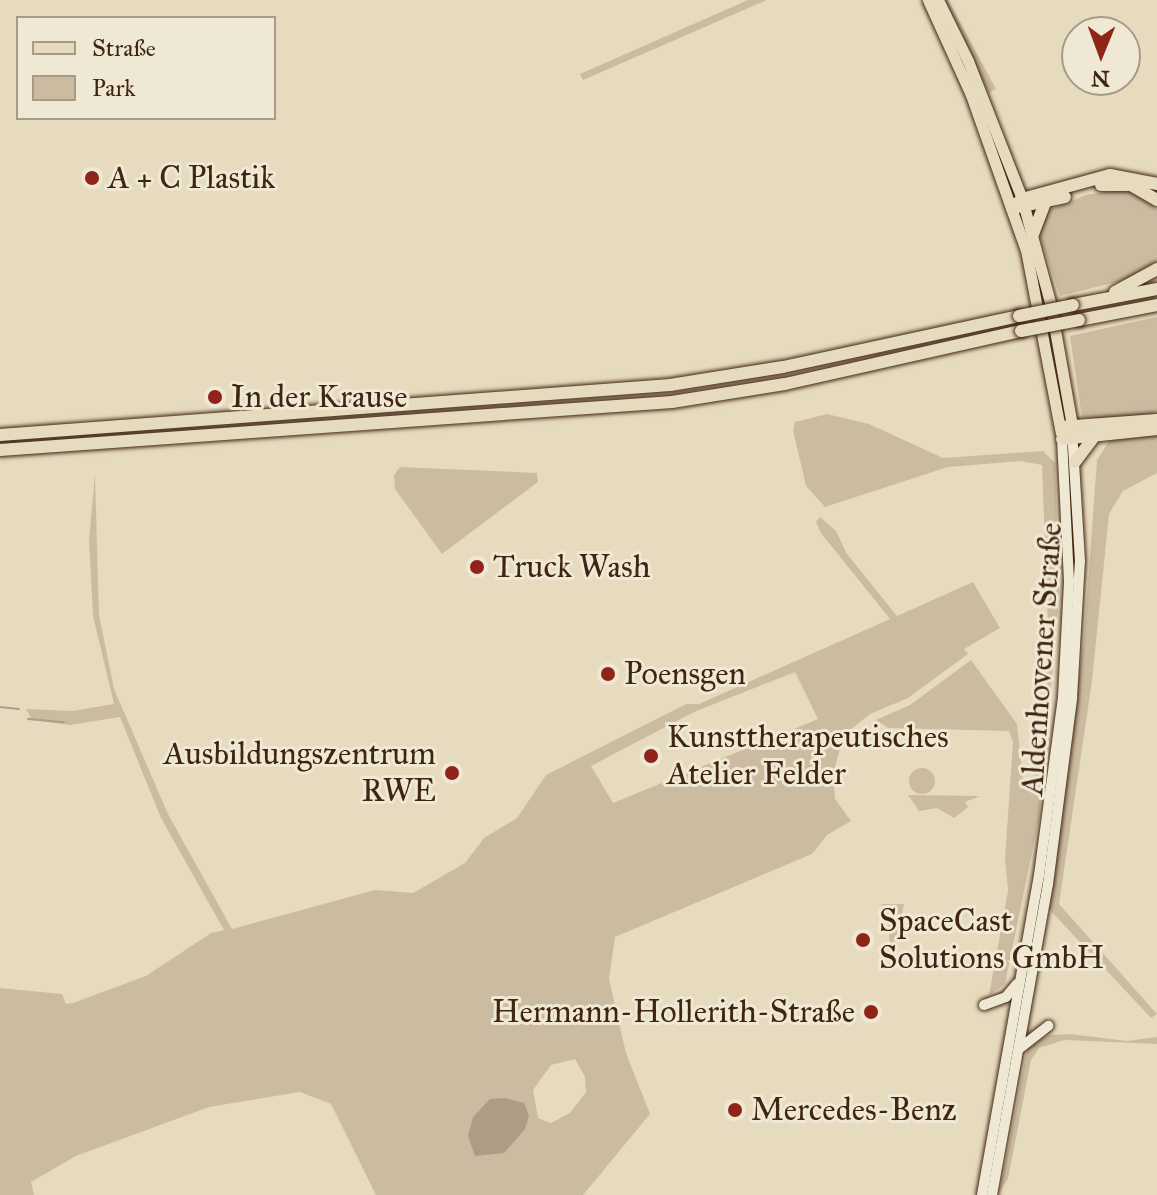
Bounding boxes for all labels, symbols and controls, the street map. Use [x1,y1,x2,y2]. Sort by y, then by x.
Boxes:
legend [16,16,276,120]
north arrow [1061,16,1141,96]
text: Straße [92,33,156,63]
text: N [1091,65,1110,92]
text: Park [92,73,135,103]
place label: A + C Plastik [108,159,275,197]
marker: A + C Plastik [83,169,101,187]
place label: In der Krause [231,378,407,416]
marker: In der Krause [206,388,224,406]
street label: Aldenhovener Straße [1013,521,1071,797]
place label: Truck Wash [493,548,650,586]
marker: Truck Wash [468,558,486,576]
place label: Poensgen [624,655,746,693]
marker: Poensgen [599,665,617,683]
place label: Kunsttherapeutisches Atelier Felder [667,719,949,794]
place label: Ausbildungszentrum RWE [164,736,436,811]
marker: Kunsttherapeutisches Atelier Felder [642,747,660,765]
marker: Ausbildungszentrum RWE [443,764,461,782]
place label: SpaceCast Solutions GmbH [879,903,1104,978]
marker: SpaceCast Solutions GmbH [854,931,872,949]
place label: Hermann-Hollerith-Straße [492,993,855,1031]
marker: Hermann-Hollerith-Straße [862,1003,880,1021]
place label: Mercedes-Benz [751,1091,956,1129]
marker: Mercedes-Benz [726,1101,744,1119]

